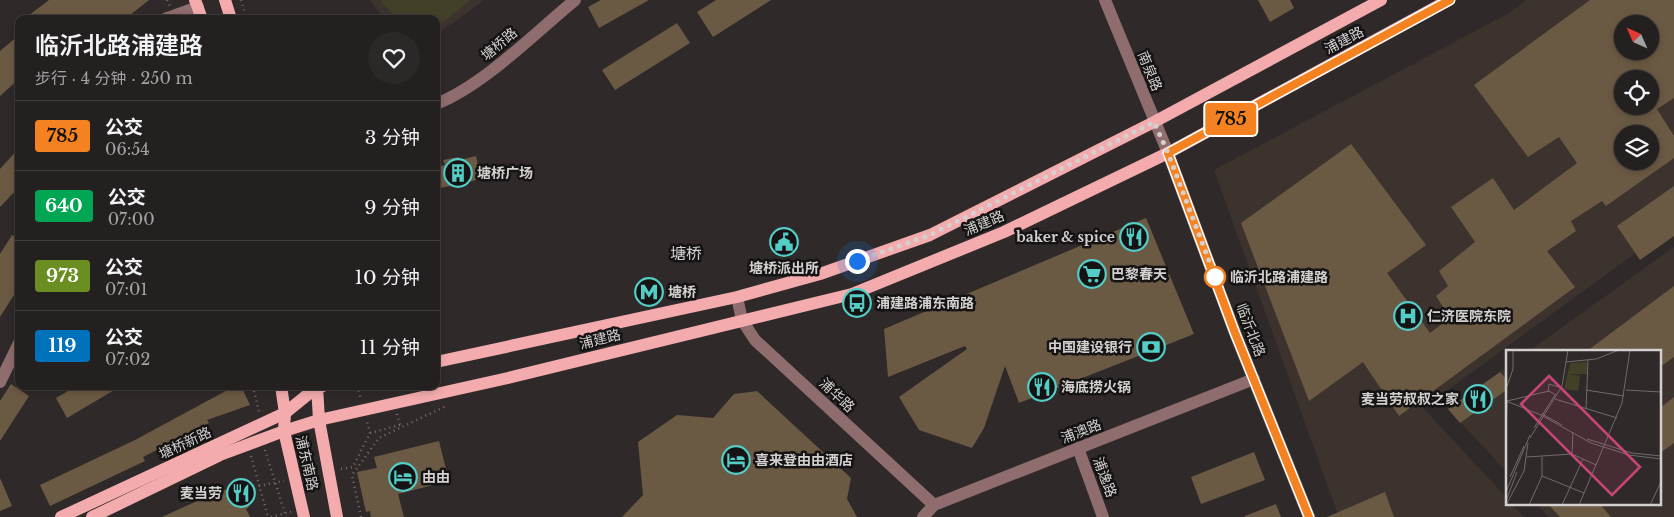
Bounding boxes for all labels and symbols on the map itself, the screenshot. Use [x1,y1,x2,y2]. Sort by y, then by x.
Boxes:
north arrow [1614,15,1659,60]
street label: 浦建路 [1321,22,1367,58]
street label: 塘桥路 [477,24,521,64]
street label: 南泉路 [1134,48,1166,94]
line badge: 785 [1202,103,1260,135]
building icon: 塘桥广场 [443,158,473,188]
place label: 塘桥广场 [477,164,533,182]
street label: 浦建路 [961,207,1007,239]
restaurant icon: baker & spice [1119,222,1149,252]
public building icon: 塘桥派出所 [769,227,799,257]
place label: baker & spice [1015,228,1115,246]
district label: 塘桥 [670,243,702,263]
your location [845,249,870,274]
place label: 塘桥派出所 [749,259,819,277]
supermarket icon: 巴黎春天 [1077,259,1107,289]
place label: 巴黎春天 [1111,265,1167,283]
marker: 临沂北路浦建路 [1204,266,1226,288]
place label: 临沂北路浦建路 [1230,268,1328,286]
metro station icon: 塘桥 [634,277,664,307]
place label: 塘桥 [668,283,696,301]
bus stop icon: 浦建路浦东南路 [842,288,872,318]
place label: 浦建路浦东南路 [876,294,974,312]
street label: 临沂北路 [1233,301,1269,359]
hospital icon: 仁济医院东院 [1393,301,1423,331]
place label: 仁济医院东院 [1427,307,1511,325]
street label: 浦建路 [577,325,623,353]
bank icon: 中国建设银行 [1136,332,1166,362]
place label: 中国建设银行 [1048,338,1132,356]
inset map [1506,350,1662,504]
restaurant icon: 海底捞火锅 [1027,372,1057,402]
street label: 浦华路 [816,374,858,416]
place label: 海底捞火锅 [1061,378,1131,396]
restaurant icon: 麦当劳叔叔之家 [1463,384,1493,414]
place label: 麦当劳叔叔之家 [1361,390,1459,408]
street label: 浦澳路 [1058,415,1104,447]
street label: 塘桥新路 [156,423,214,463]
street label: 浦东南路 [292,434,322,492]
hotel icon: 喜来登由由酒店 [721,445,751,475]
place label: 喜来登由由酒店 [755,451,853,469]
street label: 浦逸路 [1089,454,1121,500]
hotel icon: 由由 [388,462,418,492]
place label: 由由 [422,468,450,486]
restaurant icon: 麦当劳 [226,478,256,508]
place label: 麦当劳 [180,484,222,502]

